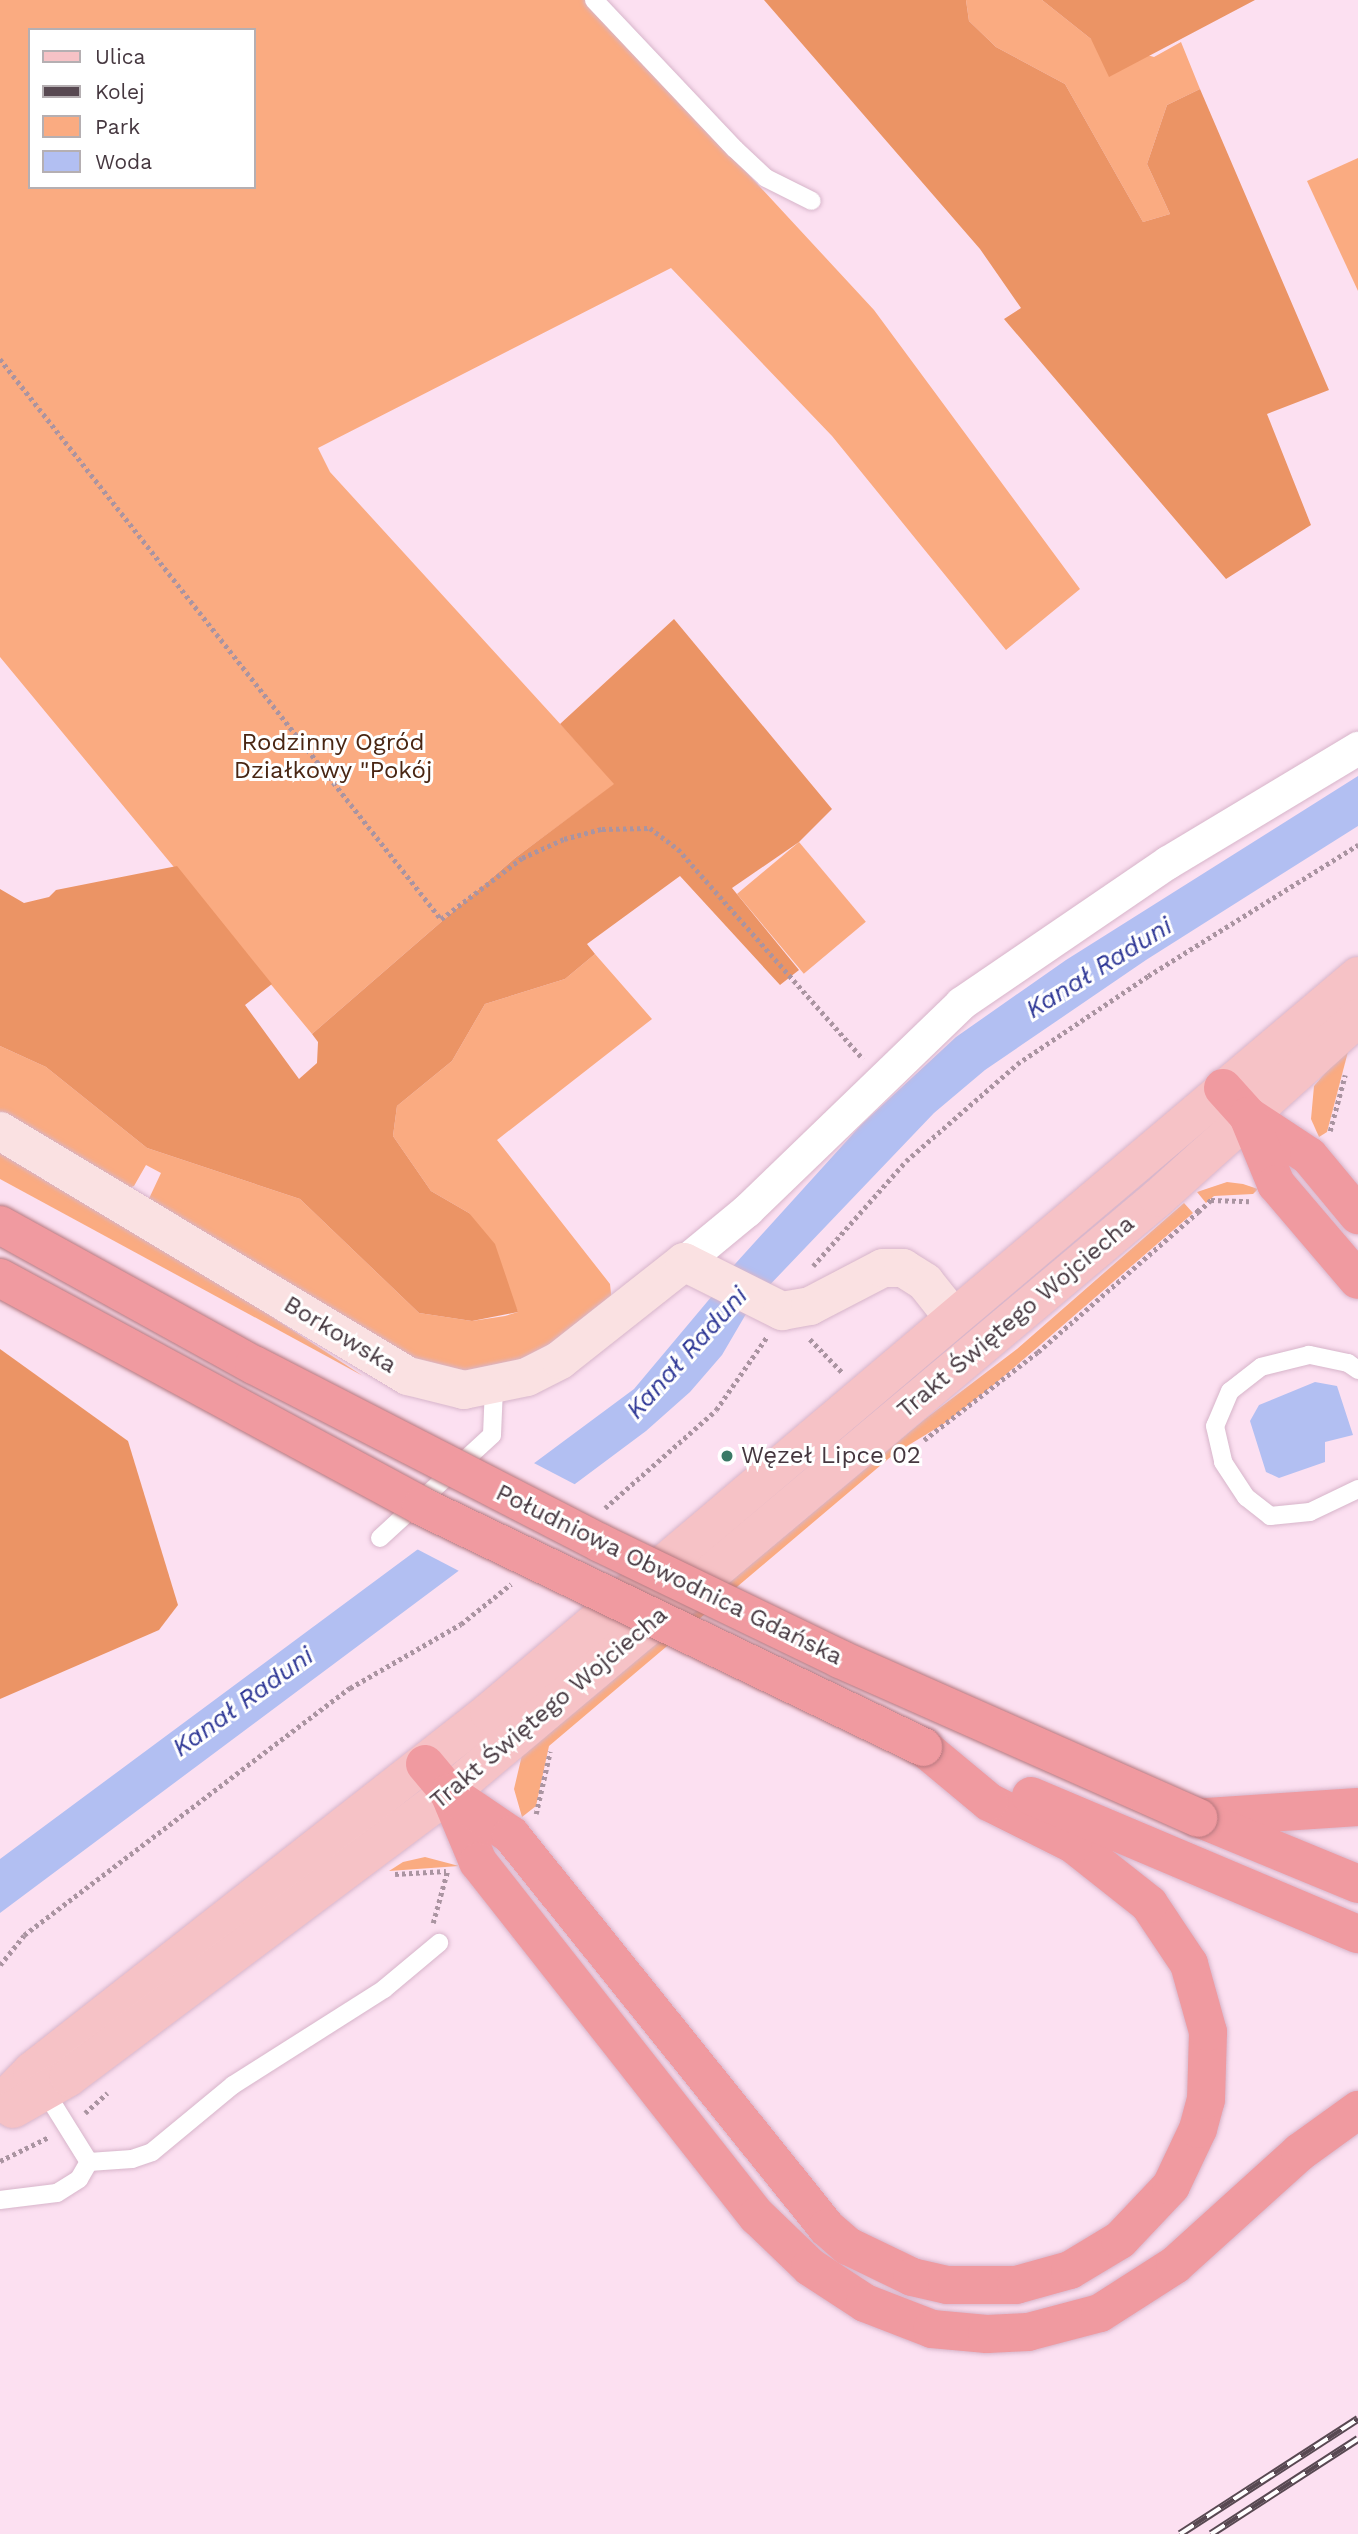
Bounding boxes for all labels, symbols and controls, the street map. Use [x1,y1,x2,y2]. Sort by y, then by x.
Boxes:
legend [28,28,256,189]
text: Ulica [95,44,145,69]
text: Kolej [95,79,145,104]
text: Park [95,114,140,139]
text: Woda [95,149,152,174]
park label: Rodzinny Ogród Działkowy "Pokój [233,729,433,785]
water label: Kanał Raduni [1020,911,1178,1025]
street label: Trakt Świętego Wojciecha [891,1209,1141,1425]
water label: Kanał Raduni [620,1281,754,1425]
street label: Borkowska [278,1290,402,1380]
place label: Węzeł Lipce 02 [741,1442,921,1470]
marker: Węzeł Lipce 02 [719,1448,735,1464]
street label: Południowa Obwodnica Gdańska [491,1478,847,1672]
street label: Trakt Świętego Wojciecha [424,1600,674,1816]
water label: Kanał Raduni [166,1640,320,1764]

